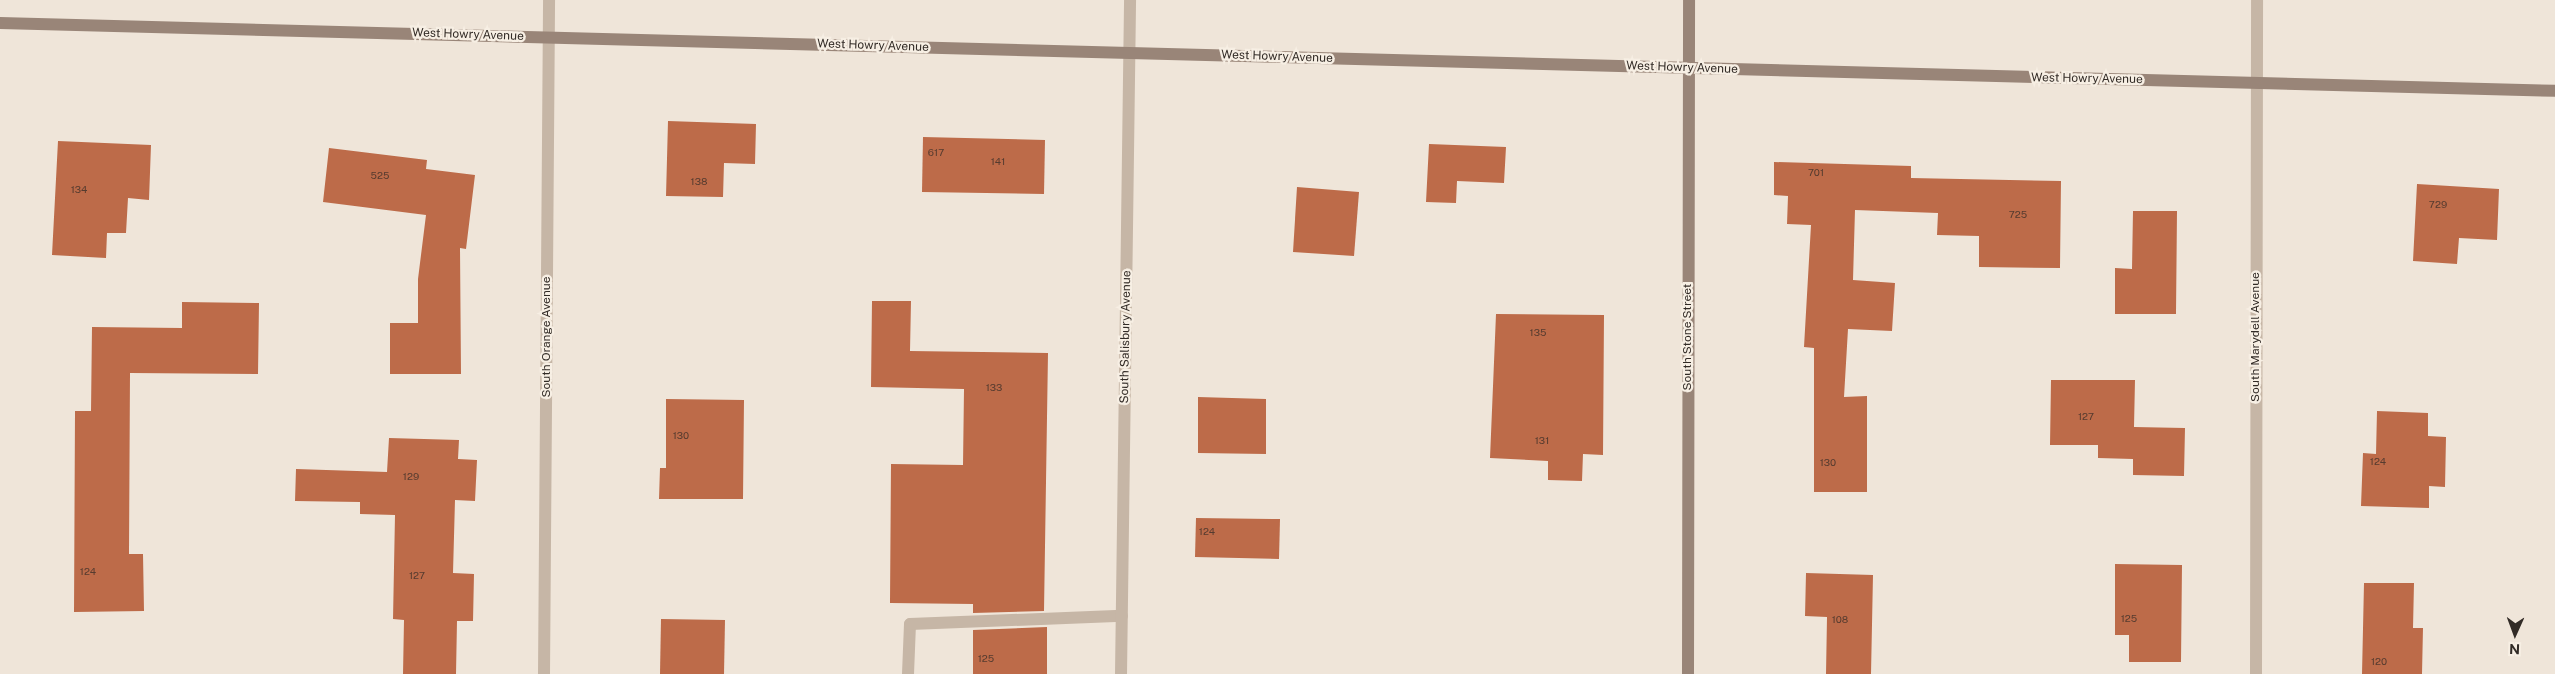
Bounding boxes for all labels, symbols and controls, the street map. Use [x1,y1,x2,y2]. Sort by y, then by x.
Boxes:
street label: West Howry Avenue [412,26,524,44]
street label: West Howry Avenue [817,37,929,55]
street label: West Howry Avenue [1221,48,1333,66]
street label: West Howry Avenue [1626,59,1738,77]
street label: West Howry Avenue [2031,71,2143,87]
house number: 617 [928,147,944,159]
house number: 141 [991,156,1005,168]
house number: 701 [1808,167,1824,179]
house number: 525 [371,170,389,182]
house number: 138 [691,176,707,188]
house number: 134 [71,184,87,196]
house number: 729 [2429,199,2447,211]
house number: 725 [2009,209,2027,221]
street label: South Salisbury Avenue [1118,270,1134,404]
street label: South Marydell Avenue [2249,272,2263,402]
street label: South Orange Avenue [540,276,554,398]
street label: South Stone Street [1681,283,1695,391]
house number: 135 [1530,327,1546,339]
house number: 133 [986,382,1002,394]
house number: 127 [2078,411,2094,423]
house number: 130 [673,430,689,442]
house number: 131 [1535,435,1549,447]
house number: 124 [2370,456,2386,468]
house number: 130 [1820,457,1836,469]
house number: 129 [403,471,419,483]
house number: 124 [1199,526,1215,538]
house number: 124 [80,566,96,578]
house number: 127 [409,570,425,582]
north arrow [2490,609,2540,659]
house number: 125 [2121,613,2137,625]
house number: 108 [1832,614,1848,626]
text: N [2509,641,2520,657]
house number: 125 [978,653,994,665]
house number: 120 [2371,656,2387,668]

